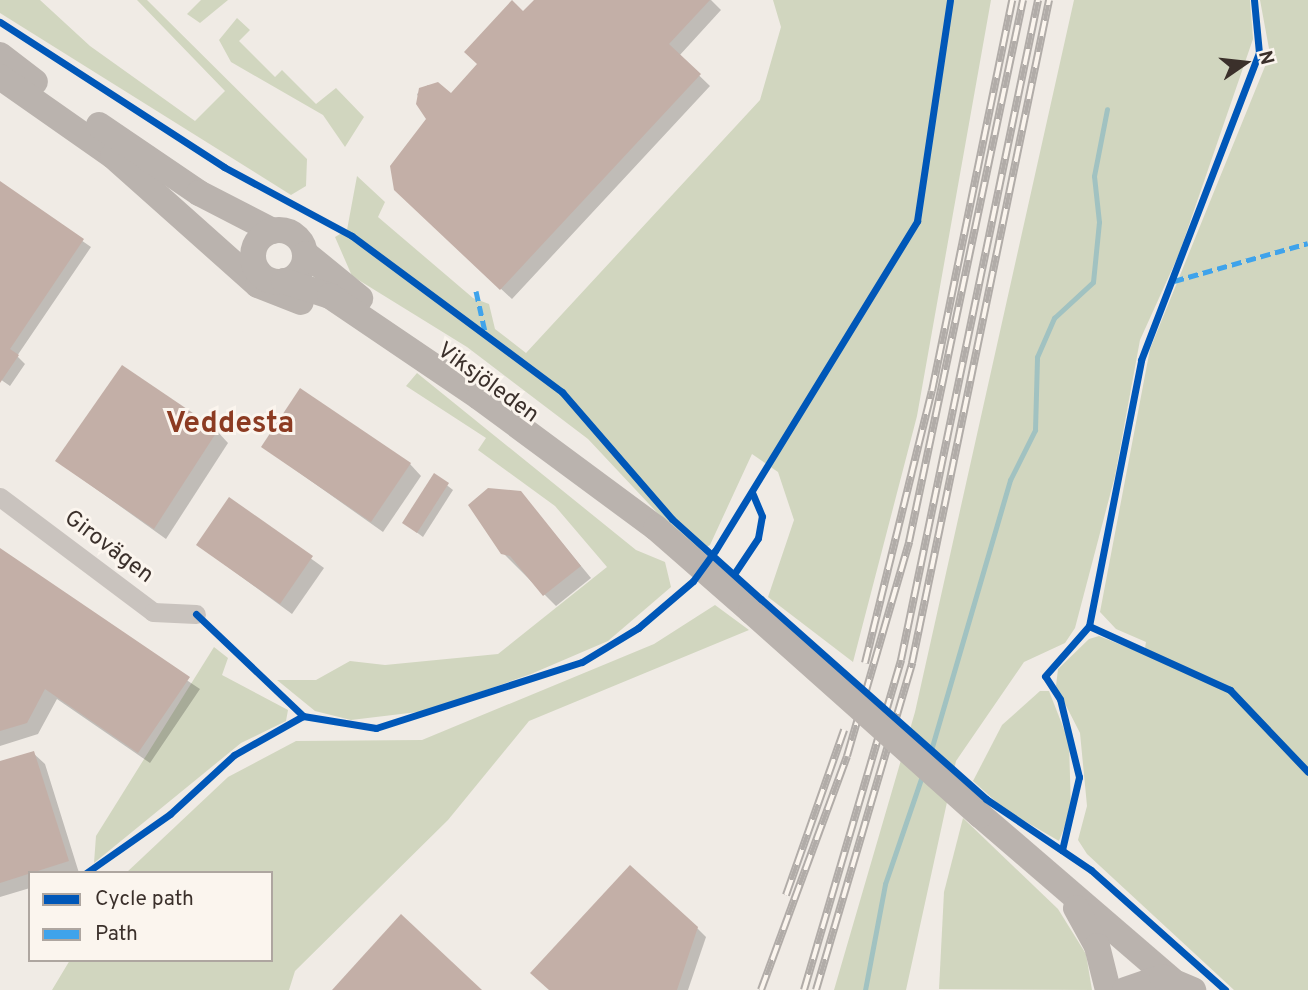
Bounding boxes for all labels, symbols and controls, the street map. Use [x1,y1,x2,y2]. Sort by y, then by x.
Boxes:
north arrow [1210,28,1280,98]
text: N [1252,48,1279,67]
street label: Viksjöleden [431,338,543,430]
district label: Veddesta [166,407,294,443]
street label: Girovägen [58,506,158,590]
legend [28,871,273,962]
text: Cycle path [95,886,194,913]
text: Path [95,921,138,948]

